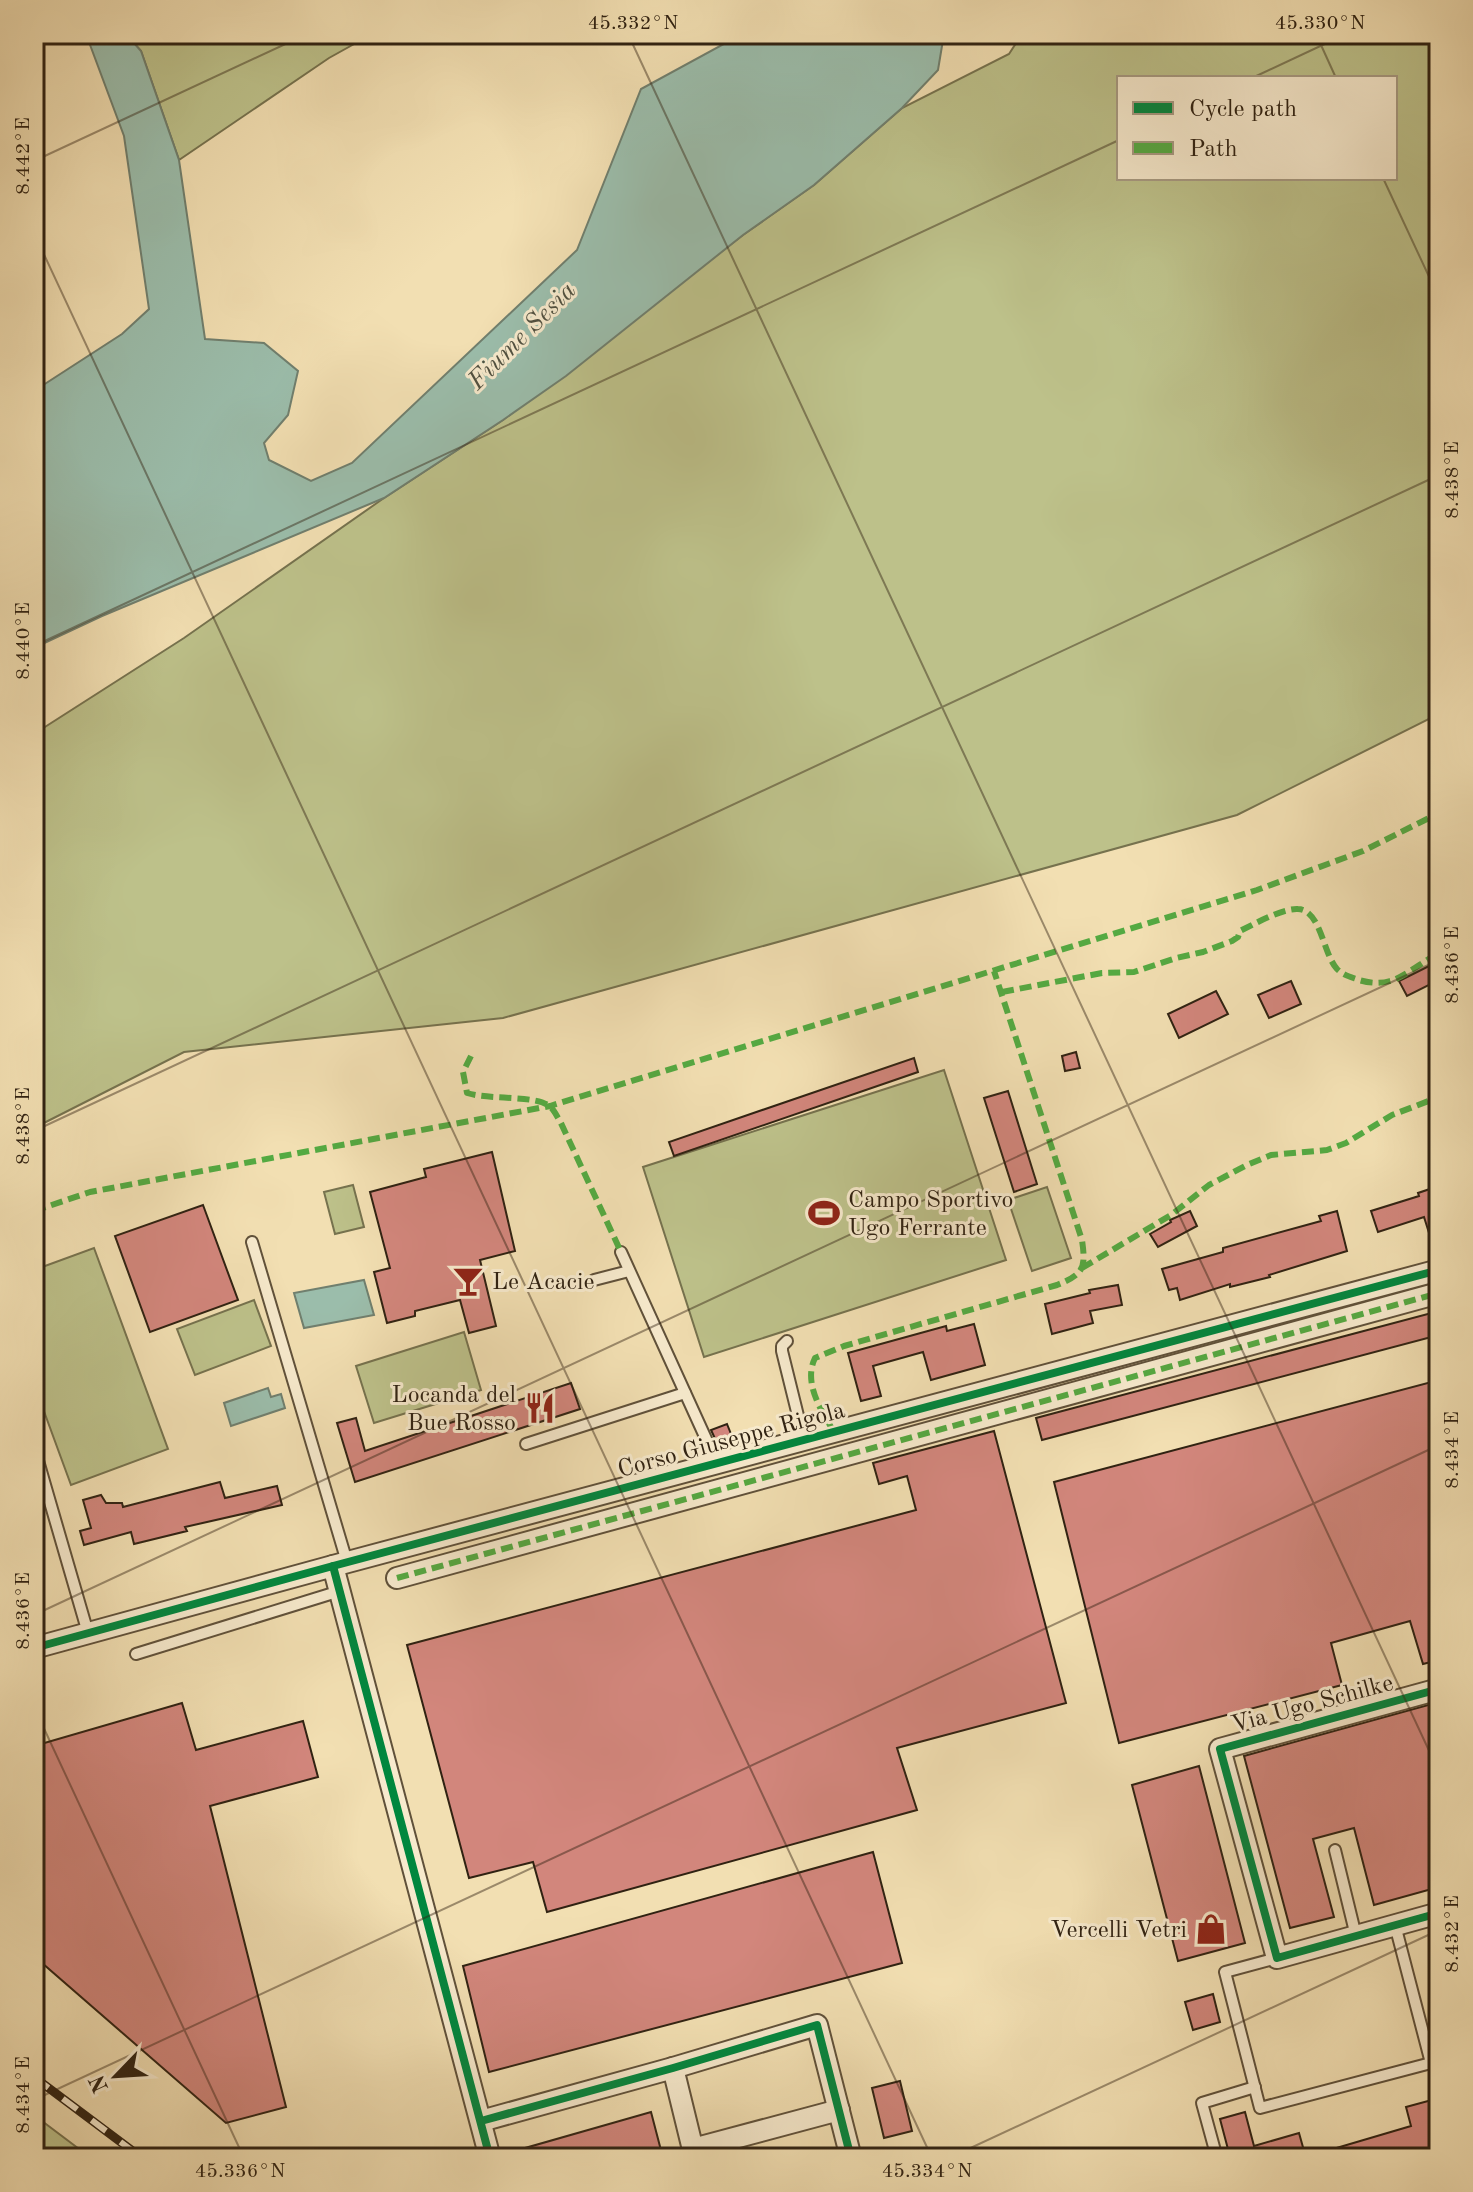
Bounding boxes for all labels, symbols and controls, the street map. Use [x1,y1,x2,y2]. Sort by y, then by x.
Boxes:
text: 45.332°N [588,14,678,34]
text: 45.330°N [1275,14,1365,34]
legend [1117,76,1397,180]
text: Cycle path [1189,98,1297,122]
text: 8.442°E [14,117,34,195]
text: Path [1189,138,1238,162]
water label: Fiume Sesia [463,278,581,396]
text: 8.438°E [1443,441,1463,519]
text: 8.440°E [14,602,34,680]
text: 8.436°E [1443,926,1463,1004]
text: 8.438°E [14,1087,34,1165]
place label: Campo Sportivo Ugo Ferrante [848,1189,1013,1241]
sports icon: Campo Sportivo Ugo Ferrante [807,1196,841,1230]
bar icon: Le Acacie [451,1264,485,1298]
place label: Le Acacie [492,1271,594,1295]
place label: Locanda del Bue Rosso [392,1384,516,1436]
restaurant icon: Locanda del Bue Rosso [523,1391,557,1425]
street label: Corso Giuseppe Rigola [615,1399,848,1483]
text: 8.434°E [1443,1411,1463,1489]
text: 8.436°E [14,1572,34,1650]
street label: Via Ugo Schilke [1229,1672,1396,1738]
text: 8.432°E [1443,1895,1463,1973]
shop icon: Vercelli Vetri [1194,1912,1228,1946]
place label: Vercelli Vetri [1050,1919,1187,1943]
north arrow [76,2036,156,2116]
text: 8.434°E [14,2056,34,2134]
text: N [86,2071,113,2096]
text: 45.336°N [195,2162,285,2182]
text: 45.334°N [882,2162,972,2182]

